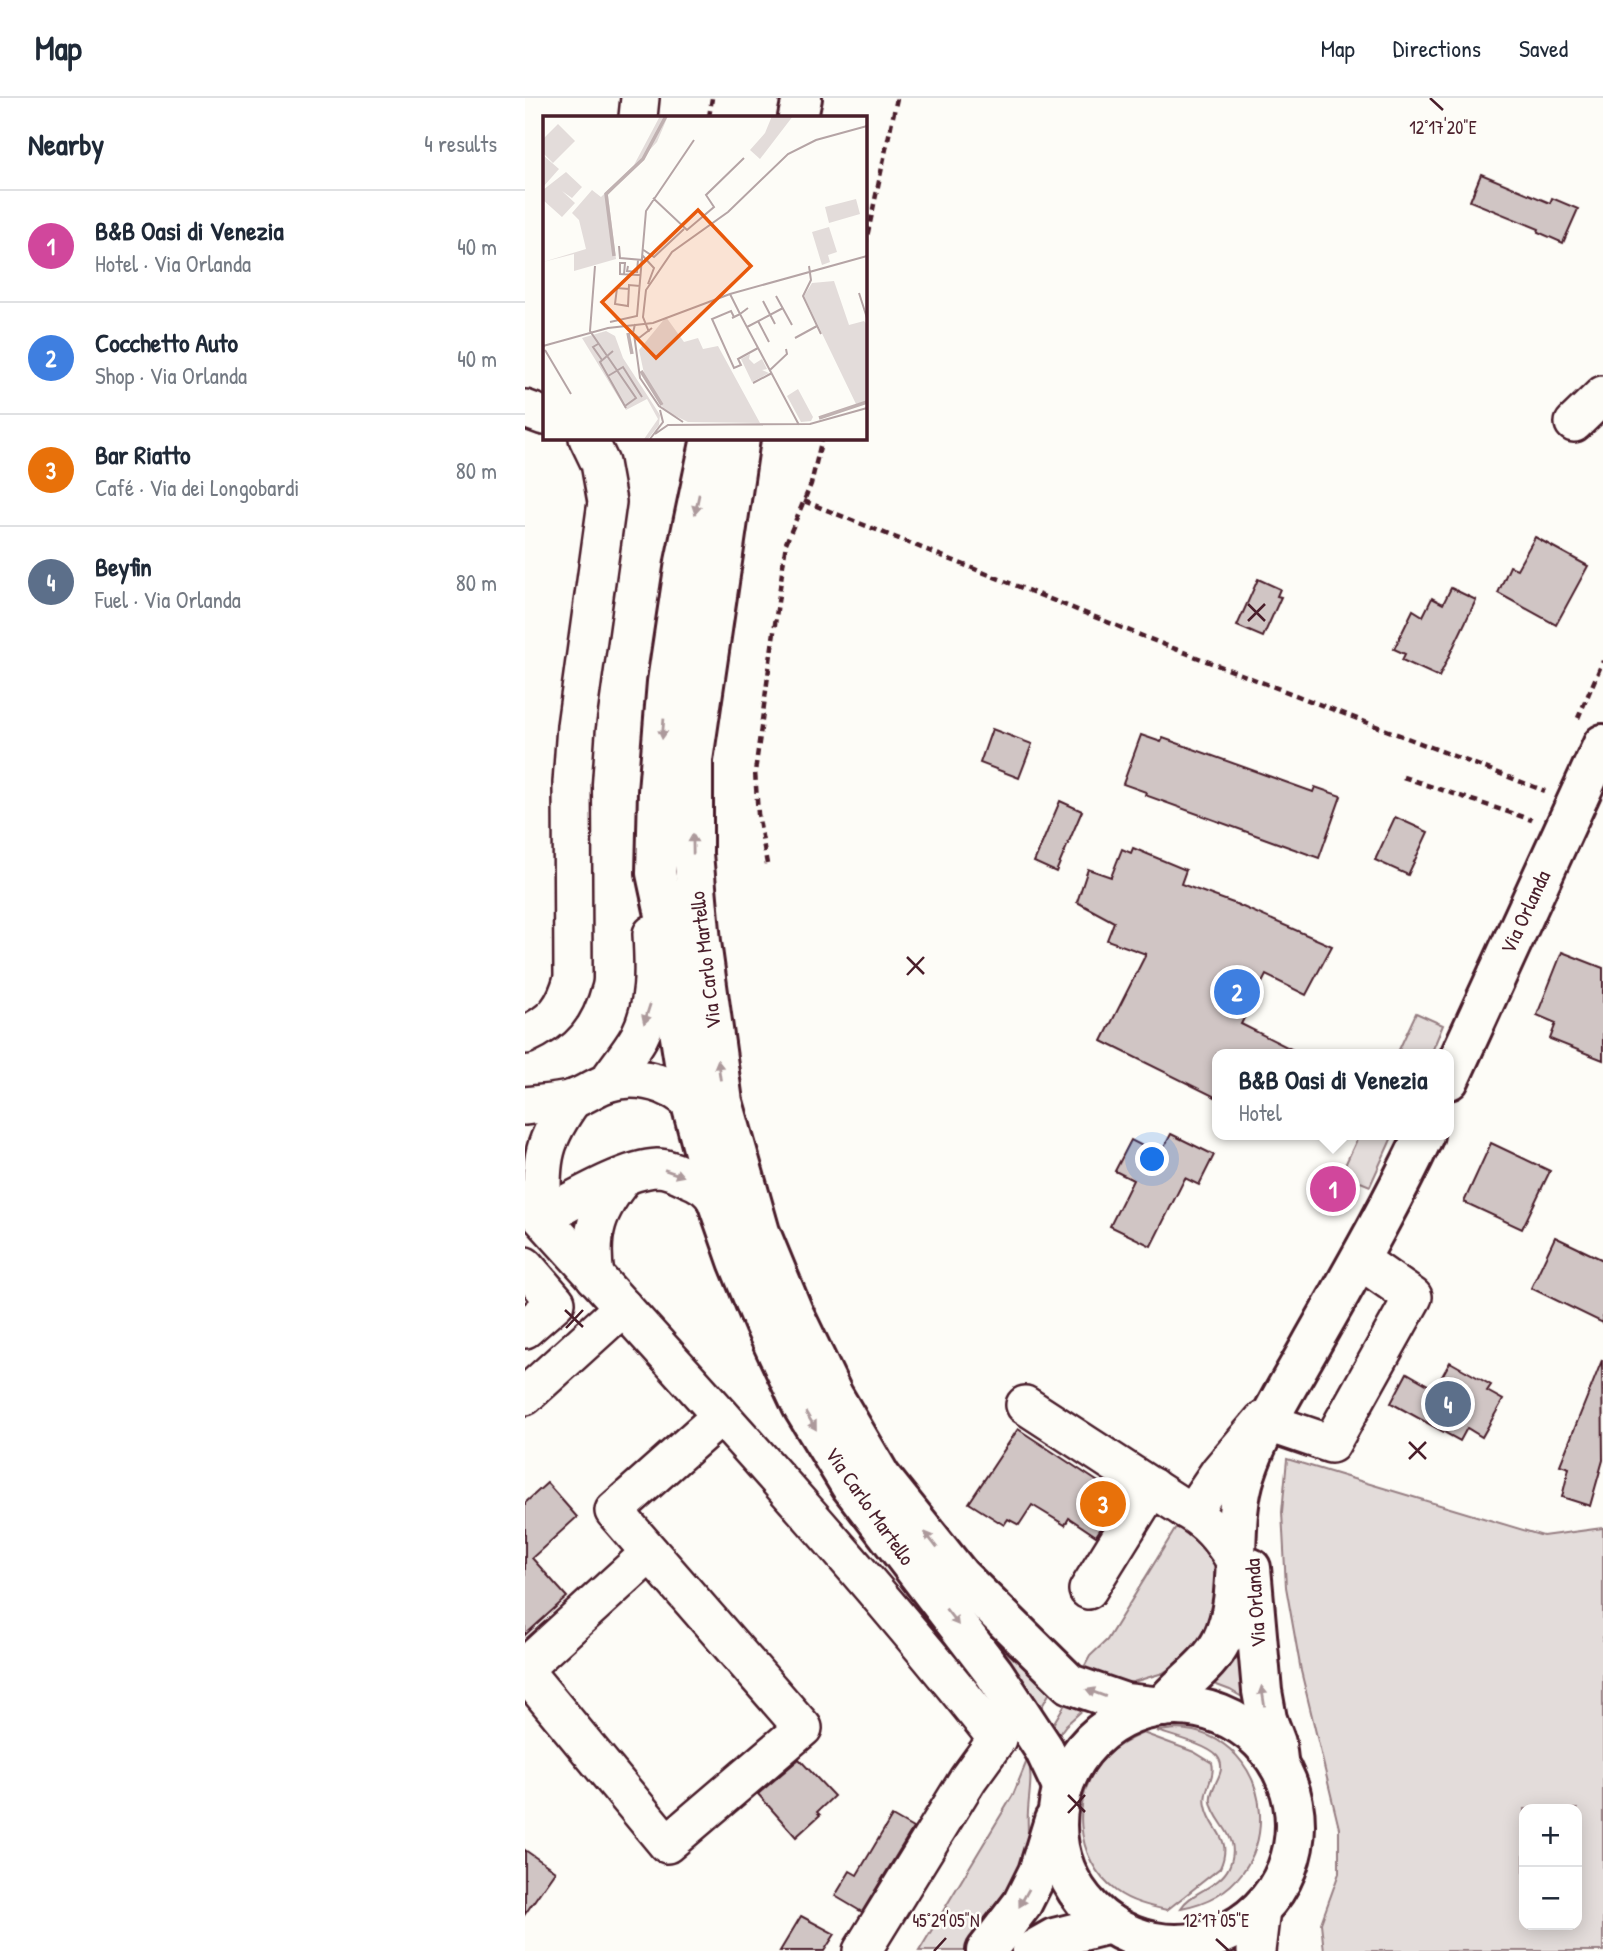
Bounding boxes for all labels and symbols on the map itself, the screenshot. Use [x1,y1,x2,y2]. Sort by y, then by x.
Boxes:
text: 12°17'20"E [1409,115,1477,140]
inset map [543,116,866,439]
one-way arrow [692,493,703,515]
one-way arrow [657,718,668,740]
one-way arrow [688,833,699,855]
street label: Via Orlanda [1493,866,1557,958]
street label: Via Carlo Martello [682,890,728,1030]
pin: 2 [1214,966,1260,1018]
one-way arrow [641,1003,652,1024]
one-way arrow [713,1059,724,1081]
your location [1135,1142,1169,1176]
pin: 1 [1310,1163,1356,1215]
one-way arrow [664,1168,685,1179]
pin: 4 [1425,1378,1471,1430]
one-way arrow [805,1411,818,1430]
street label: Via Carlo Martello [818,1441,922,1571]
pin: 3 [1080,1478,1126,1530]
one-way arrow [924,1532,939,1550]
street label: Via Orlanda [1237,1558,1273,1648]
one-way arrow [944,1608,959,1626]
one-way arrow [1257,1685,1268,1707]
one-way arrow [1085,1688,1106,1699]
one-way arrow [1018,1888,1030,1907]
text: 45°29'05"N [912,1908,980,1933]
text: 12°17'05"E [1183,1908,1249,1933]

